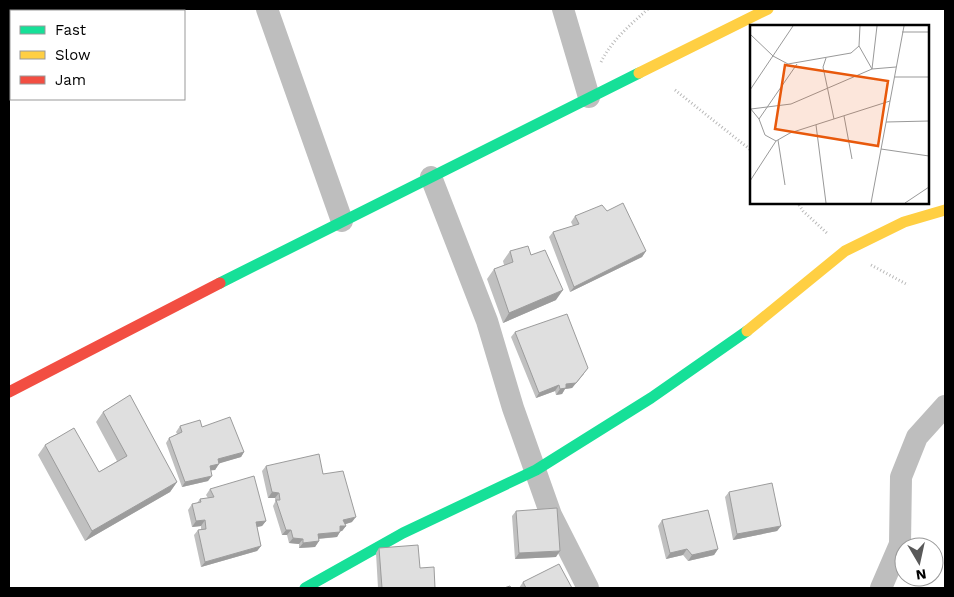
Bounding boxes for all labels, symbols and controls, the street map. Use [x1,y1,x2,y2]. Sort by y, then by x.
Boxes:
legend [10,10,185,100]
text: Fast [55,21,87,39]
inset map [750,25,929,204]
text: Slow [55,46,91,64]
text: Jam [55,71,86,89]
north arrow [894,537,944,587]
text: N [915,566,927,584]

